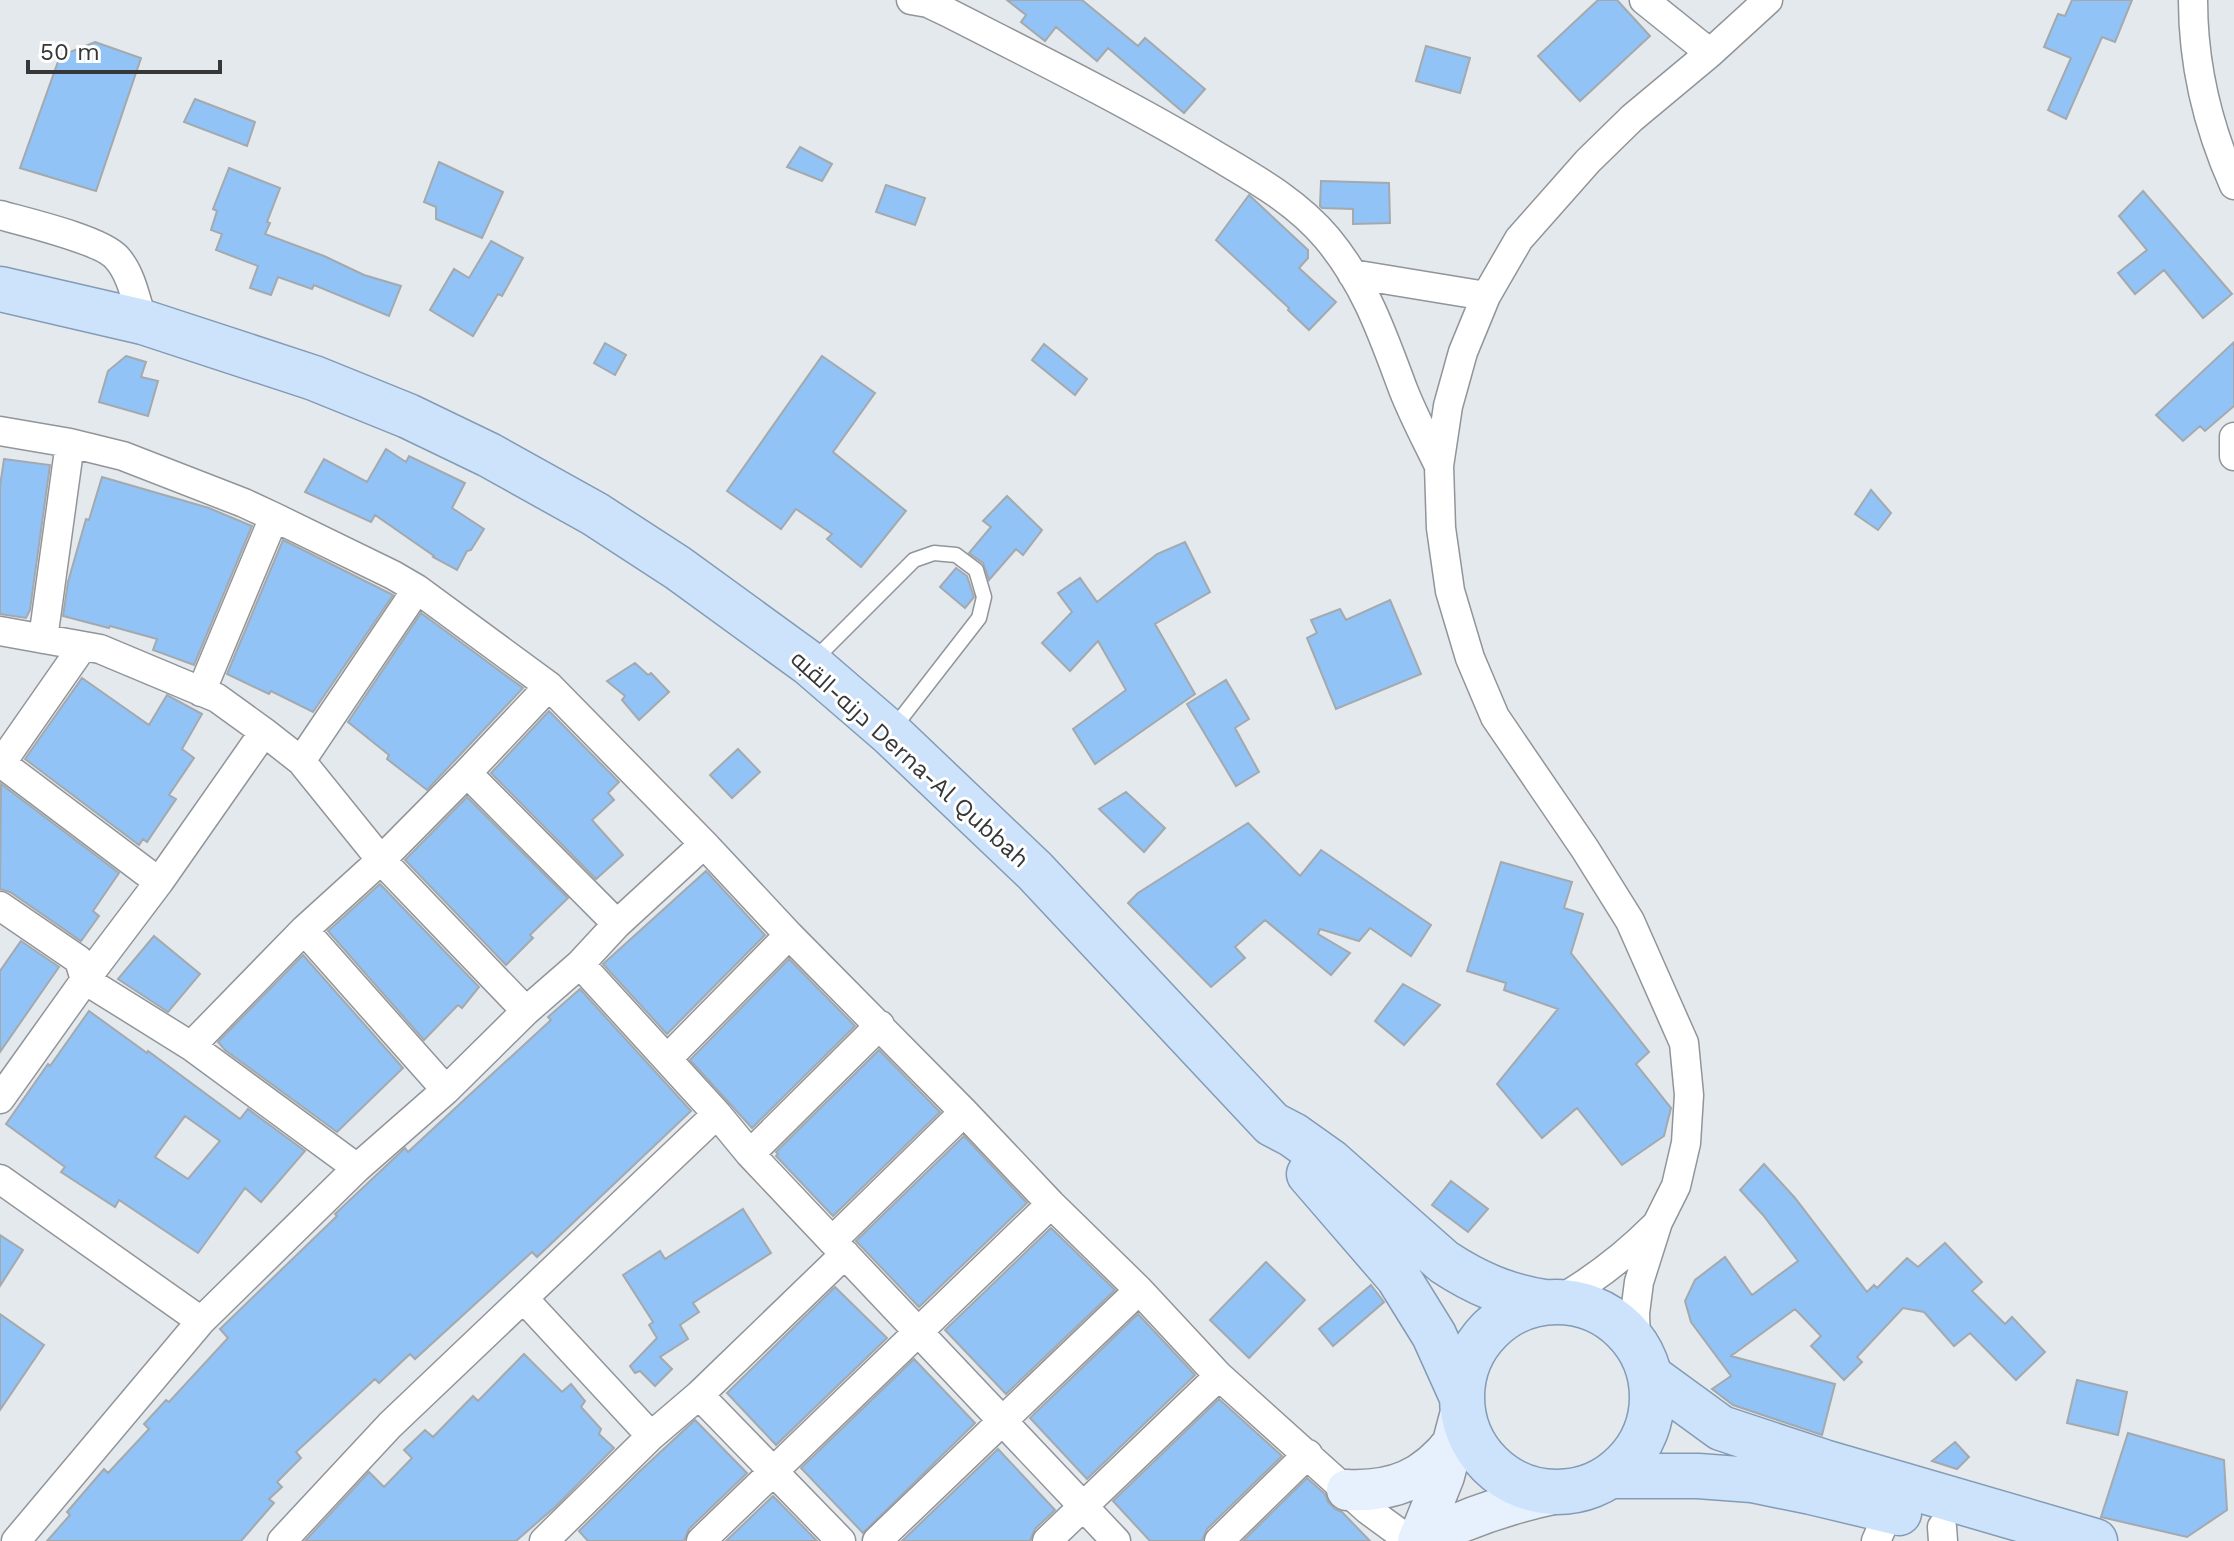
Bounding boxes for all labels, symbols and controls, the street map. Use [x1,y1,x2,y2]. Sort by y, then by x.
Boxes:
scale bar [28,24,220,74]
text: 50 m [40,38,100,66]
street label: درنه-القبه Derna-Al Qubbah [785,645,1035,873]

